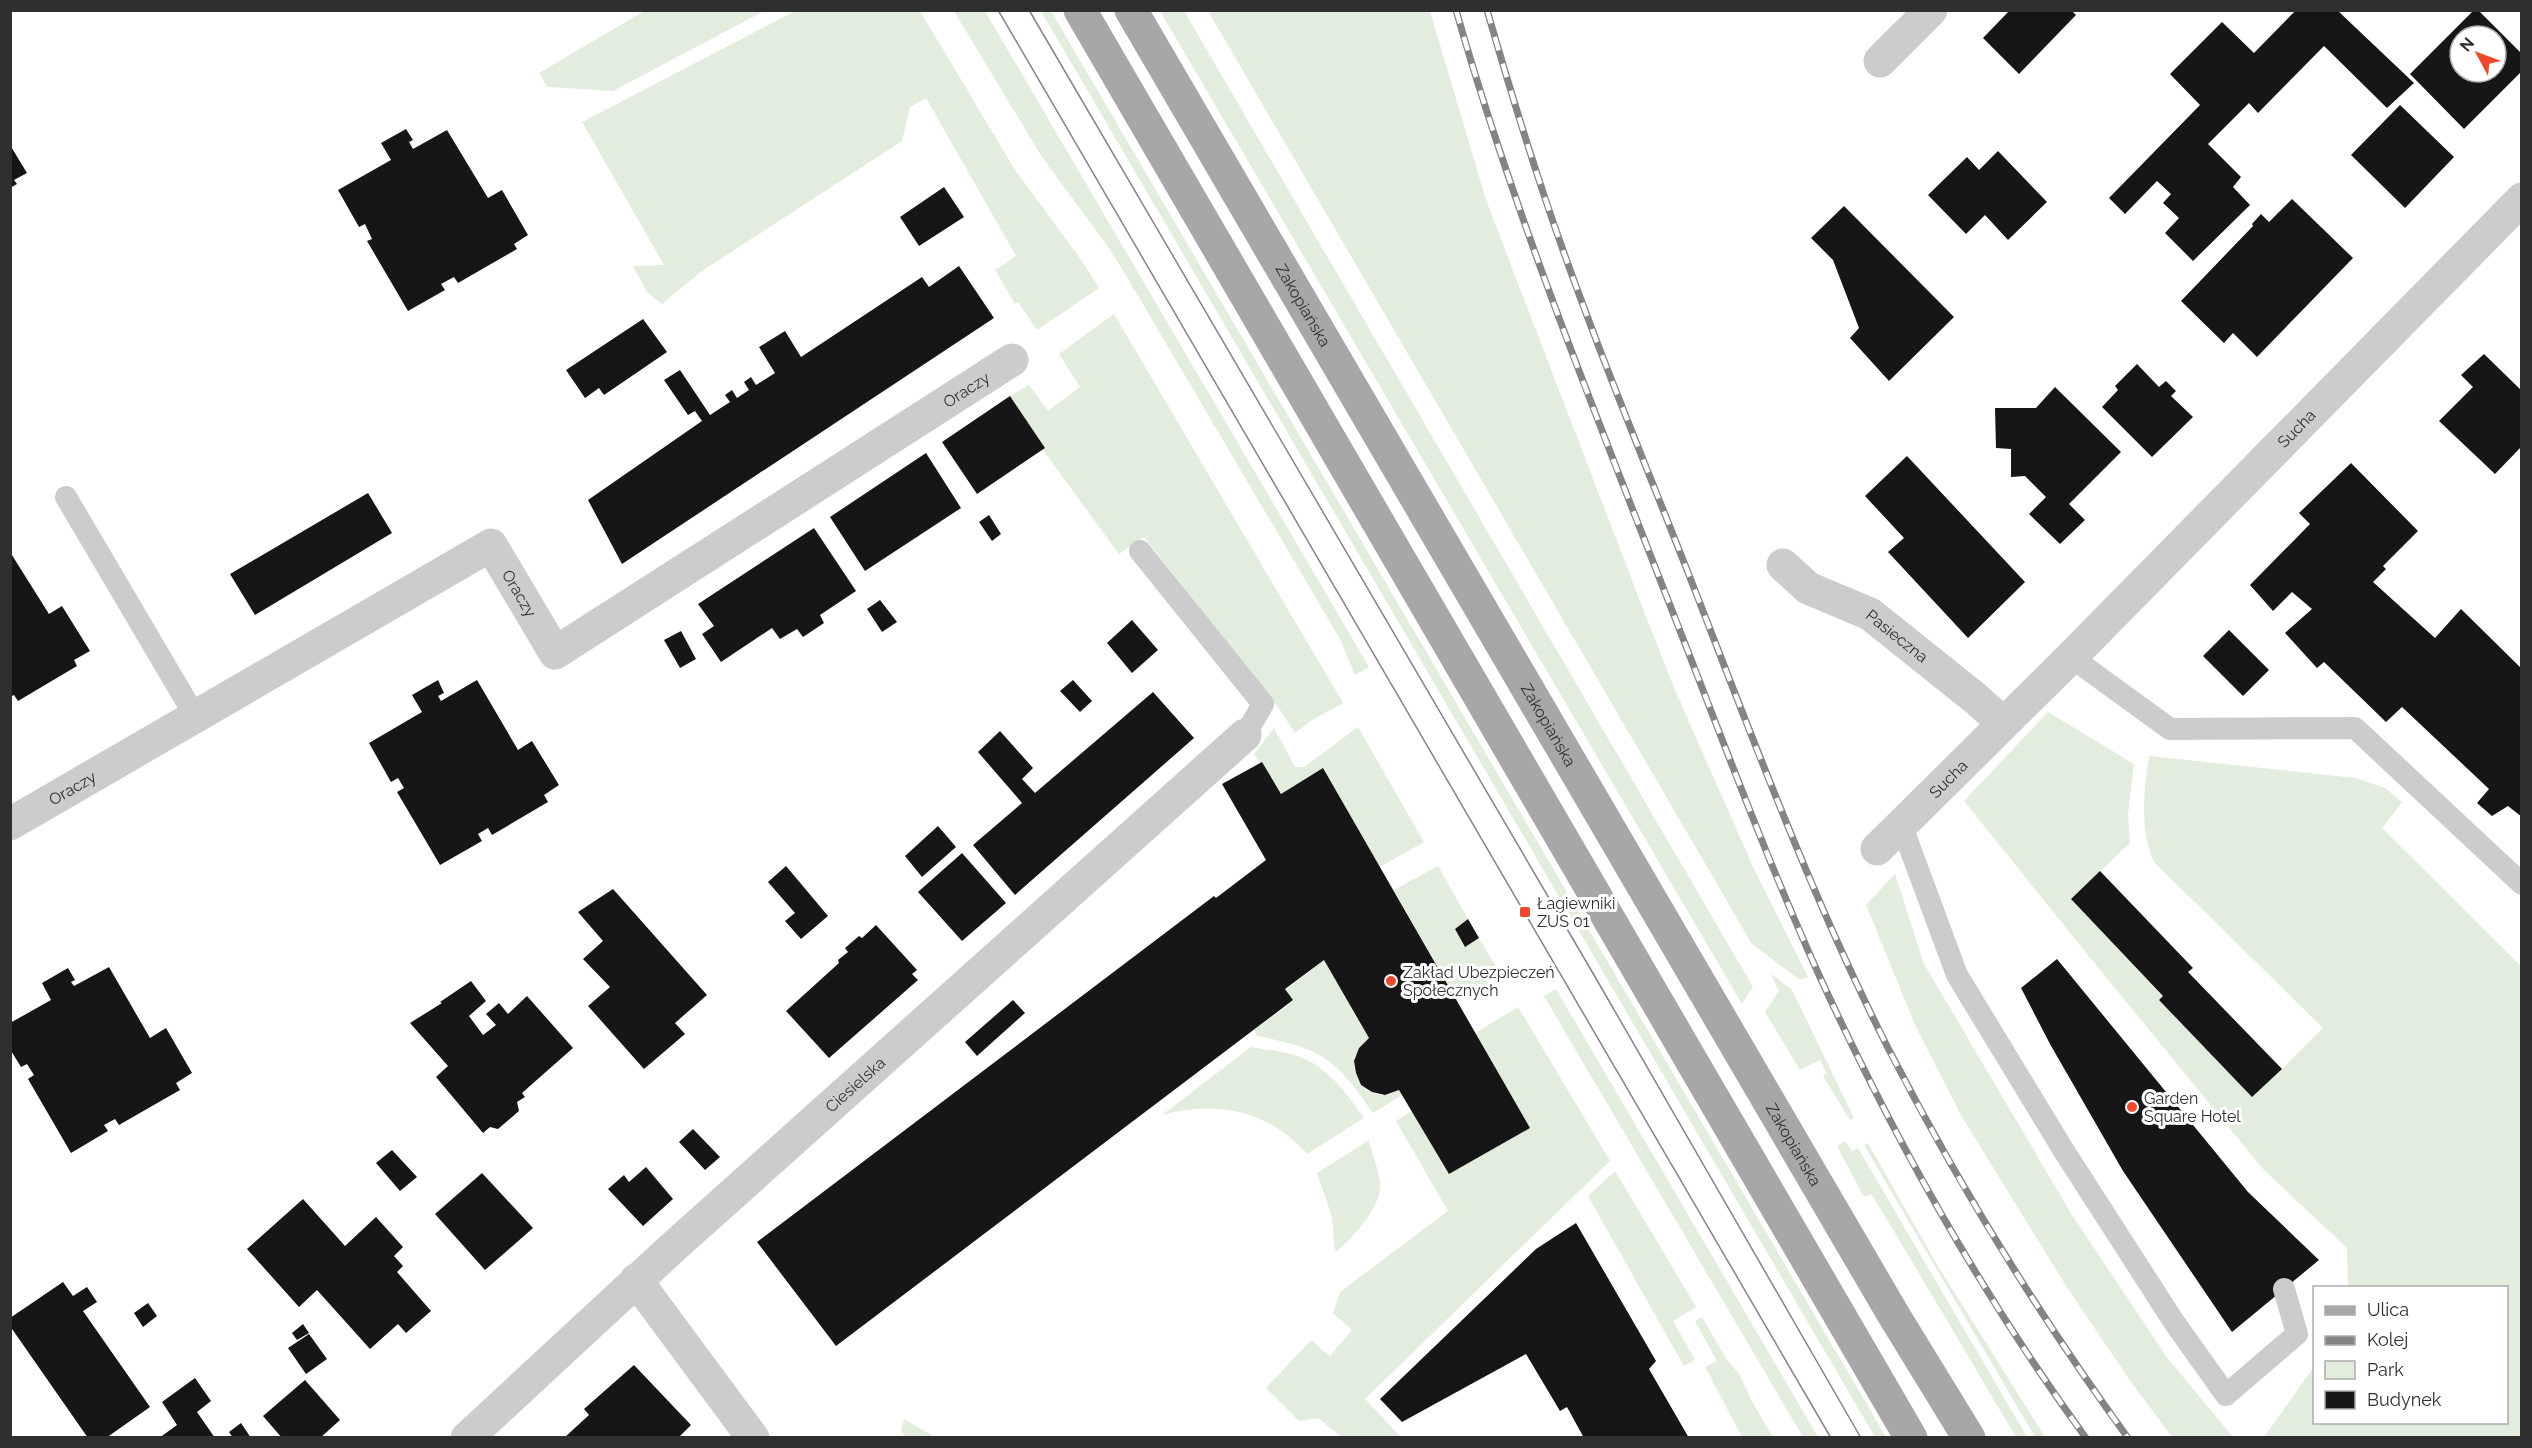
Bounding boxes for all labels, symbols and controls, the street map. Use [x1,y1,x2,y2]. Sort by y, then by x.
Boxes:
north arrow [2448,24,2508,84]
text: N [2456,34,2478,55]
street label: Zakopiańska [1272,261,1335,350]
street label: Oraczy [940,368,994,412]
street label: Sucha [2274,406,2320,452]
street label: Oraczy [498,566,541,621]
street label: Pasieczna [1862,606,1932,667]
street label: Zakopiańska [1517,680,1580,770]
street label: Sucha [1925,756,1971,802]
street label: Oraczy [45,767,100,809]
place label: Łagiewniki ZUS 01 [1537,894,1616,931]
marker: Łagiewniki ZUS 01 [1518,905,1532,919]
place label: Zakład Ubezpieczeń Społecznych [1403,963,1555,1000]
marker: Zakład Ubezpieczeń Społecznych [1384,974,1398,988]
street label: Ciesielska [821,1053,889,1116]
place label: Garden Square Hotel [2144,1089,2241,1126]
street label: Zakopiańska [1762,1100,1825,1190]
marker: Garden Square Hotel [2125,1100,2139,1114]
legend [2313,1286,2508,1424]
text: Ulica [2367,1299,2409,1320]
text: Kolej [2367,1329,2408,1350]
text: Park [2367,1359,2404,1380]
text: Budynek [2367,1389,2442,1410]

